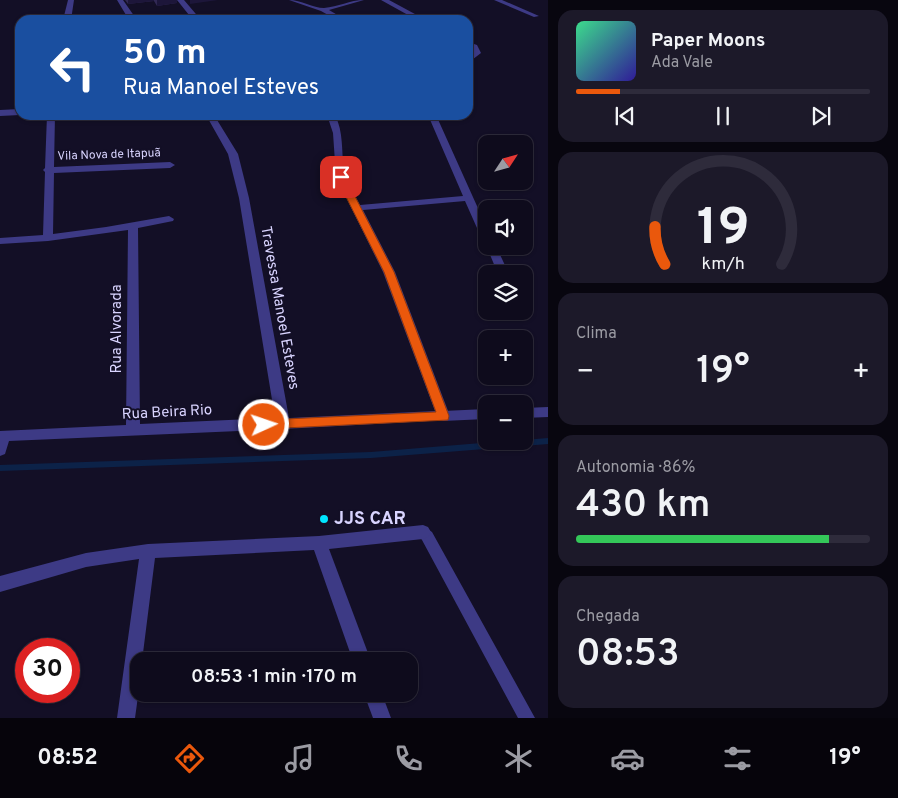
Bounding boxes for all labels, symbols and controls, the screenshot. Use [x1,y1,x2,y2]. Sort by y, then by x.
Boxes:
text: Paper Moons [651,29,765,53]
text: 50 m [123,32,207,76]
icon: left [40,35,105,100]
text: Ada Vale [651,53,713,73]
text: Rua Manoel Esteves [123,75,319,102]
icon: previous [611,102,639,130]
icon: pause [709,102,737,130]
icon: next [807,102,835,130]
north arrow [478,135,532,190]
map controls [478,135,533,450]
street label: Vila Nova de Itapuã [57,145,161,165]
pin [320,156,362,198]
icon: arrive [327,163,355,191]
text: 19 [697,197,749,263]
button: sound [478,200,533,255]
street label: Travessa Manoel Esteves [255,225,303,391]
text: km/h [701,253,745,276]
button: layers [478,265,533,320]
street label: Rua Alvorada [108,284,127,374]
text: Clima [576,324,617,344]
button: + [478,330,533,385]
text: 19° [696,348,750,397]
text: − [576,355,594,391]
text: + [852,355,870,391]
button: − [478,395,533,450]
position arrow [237,398,289,450]
street label: Rua Beira Rio [121,401,213,425]
text: Autonomia · 86% [576,458,695,478]
text: 430 km [576,482,711,531]
place label: JJS CAR [334,508,406,531]
marker: JJS CAR [318,513,330,525]
text: Chegada [576,607,640,627]
text: 08:53 [576,631,680,680]
speed limit sign: 30 [15,638,80,703]
text: 08:53 · 1 min · 170 m [191,665,357,689]
icon: directions [172,741,207,776]
icon: music [282,741,317,776]
icon: phone [391,741,426,776]
icon: climate [501,741,536,776]
icon: car [610,741,645,776]
icon: filters [720,741,755,776]
text: 08:52 [37,745,98,772]
text: 19° [829,745,861,772]

